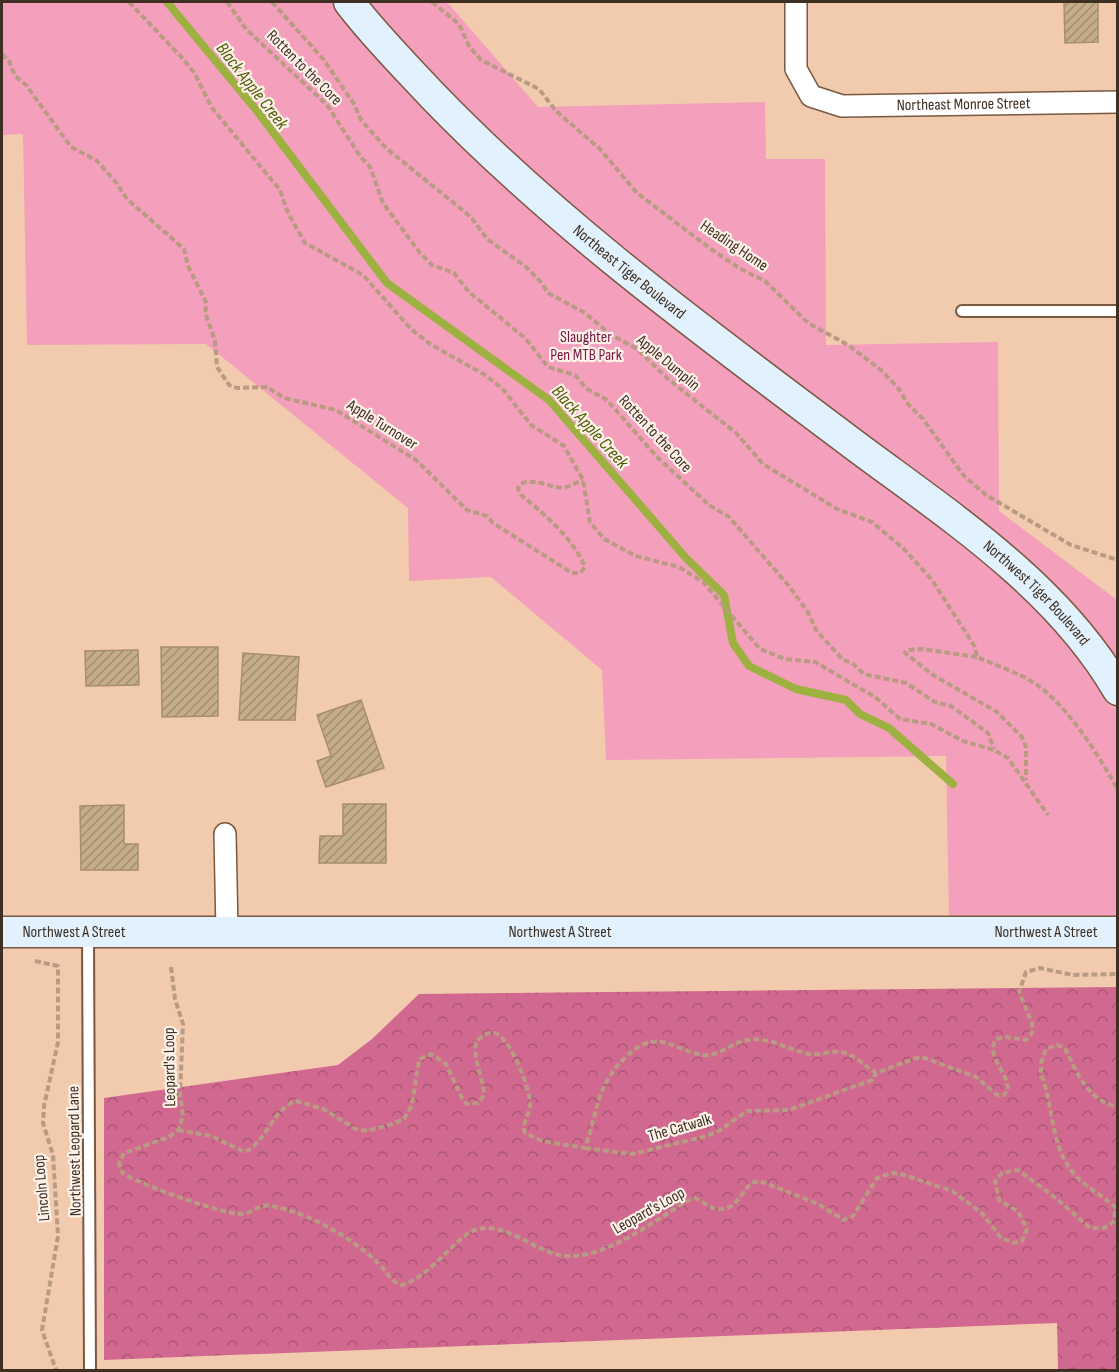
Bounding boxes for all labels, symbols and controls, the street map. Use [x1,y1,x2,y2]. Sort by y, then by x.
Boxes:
street label: Rotten to the Core [262,26,346,110]
water label: Black Apple Creek [212,38,293,135]
street label: Northeast Monroe Street [896,94,1031,115]
street label: Heading Home [697,216,771,276]
street label: Northeast Tiger Boulevard [569,221,689,323]
park label: Slaughter Pen MTB Park [550,328,622,365]
street label: Apple Dumplin [632,330,704,395]
water label: Black Apple Creek [547,381,634,474]
street label: Rotten to the Core [614,391,696,477]
street label: Apple Turnover [342,395,421,454]
street label: Northwest Tiger Boulevard [979,536,1094,649]
street label: Northwest A Street [22,923,126,942]
street label: Northwest A Street [508,923,612,942]
street label: Northwest A Street [994,923,1098,942]
street label: Leopard's Loop [160,1027,180,1107]
street label: Northwest Leopard Lane [64,1086,86,1216]
street label: The Catwalk [646,1110,714,1146]
street label: Lincoln Loop [30,1154,54,1222]
street label: Leopard's Loop [610,1184,688,1238]

